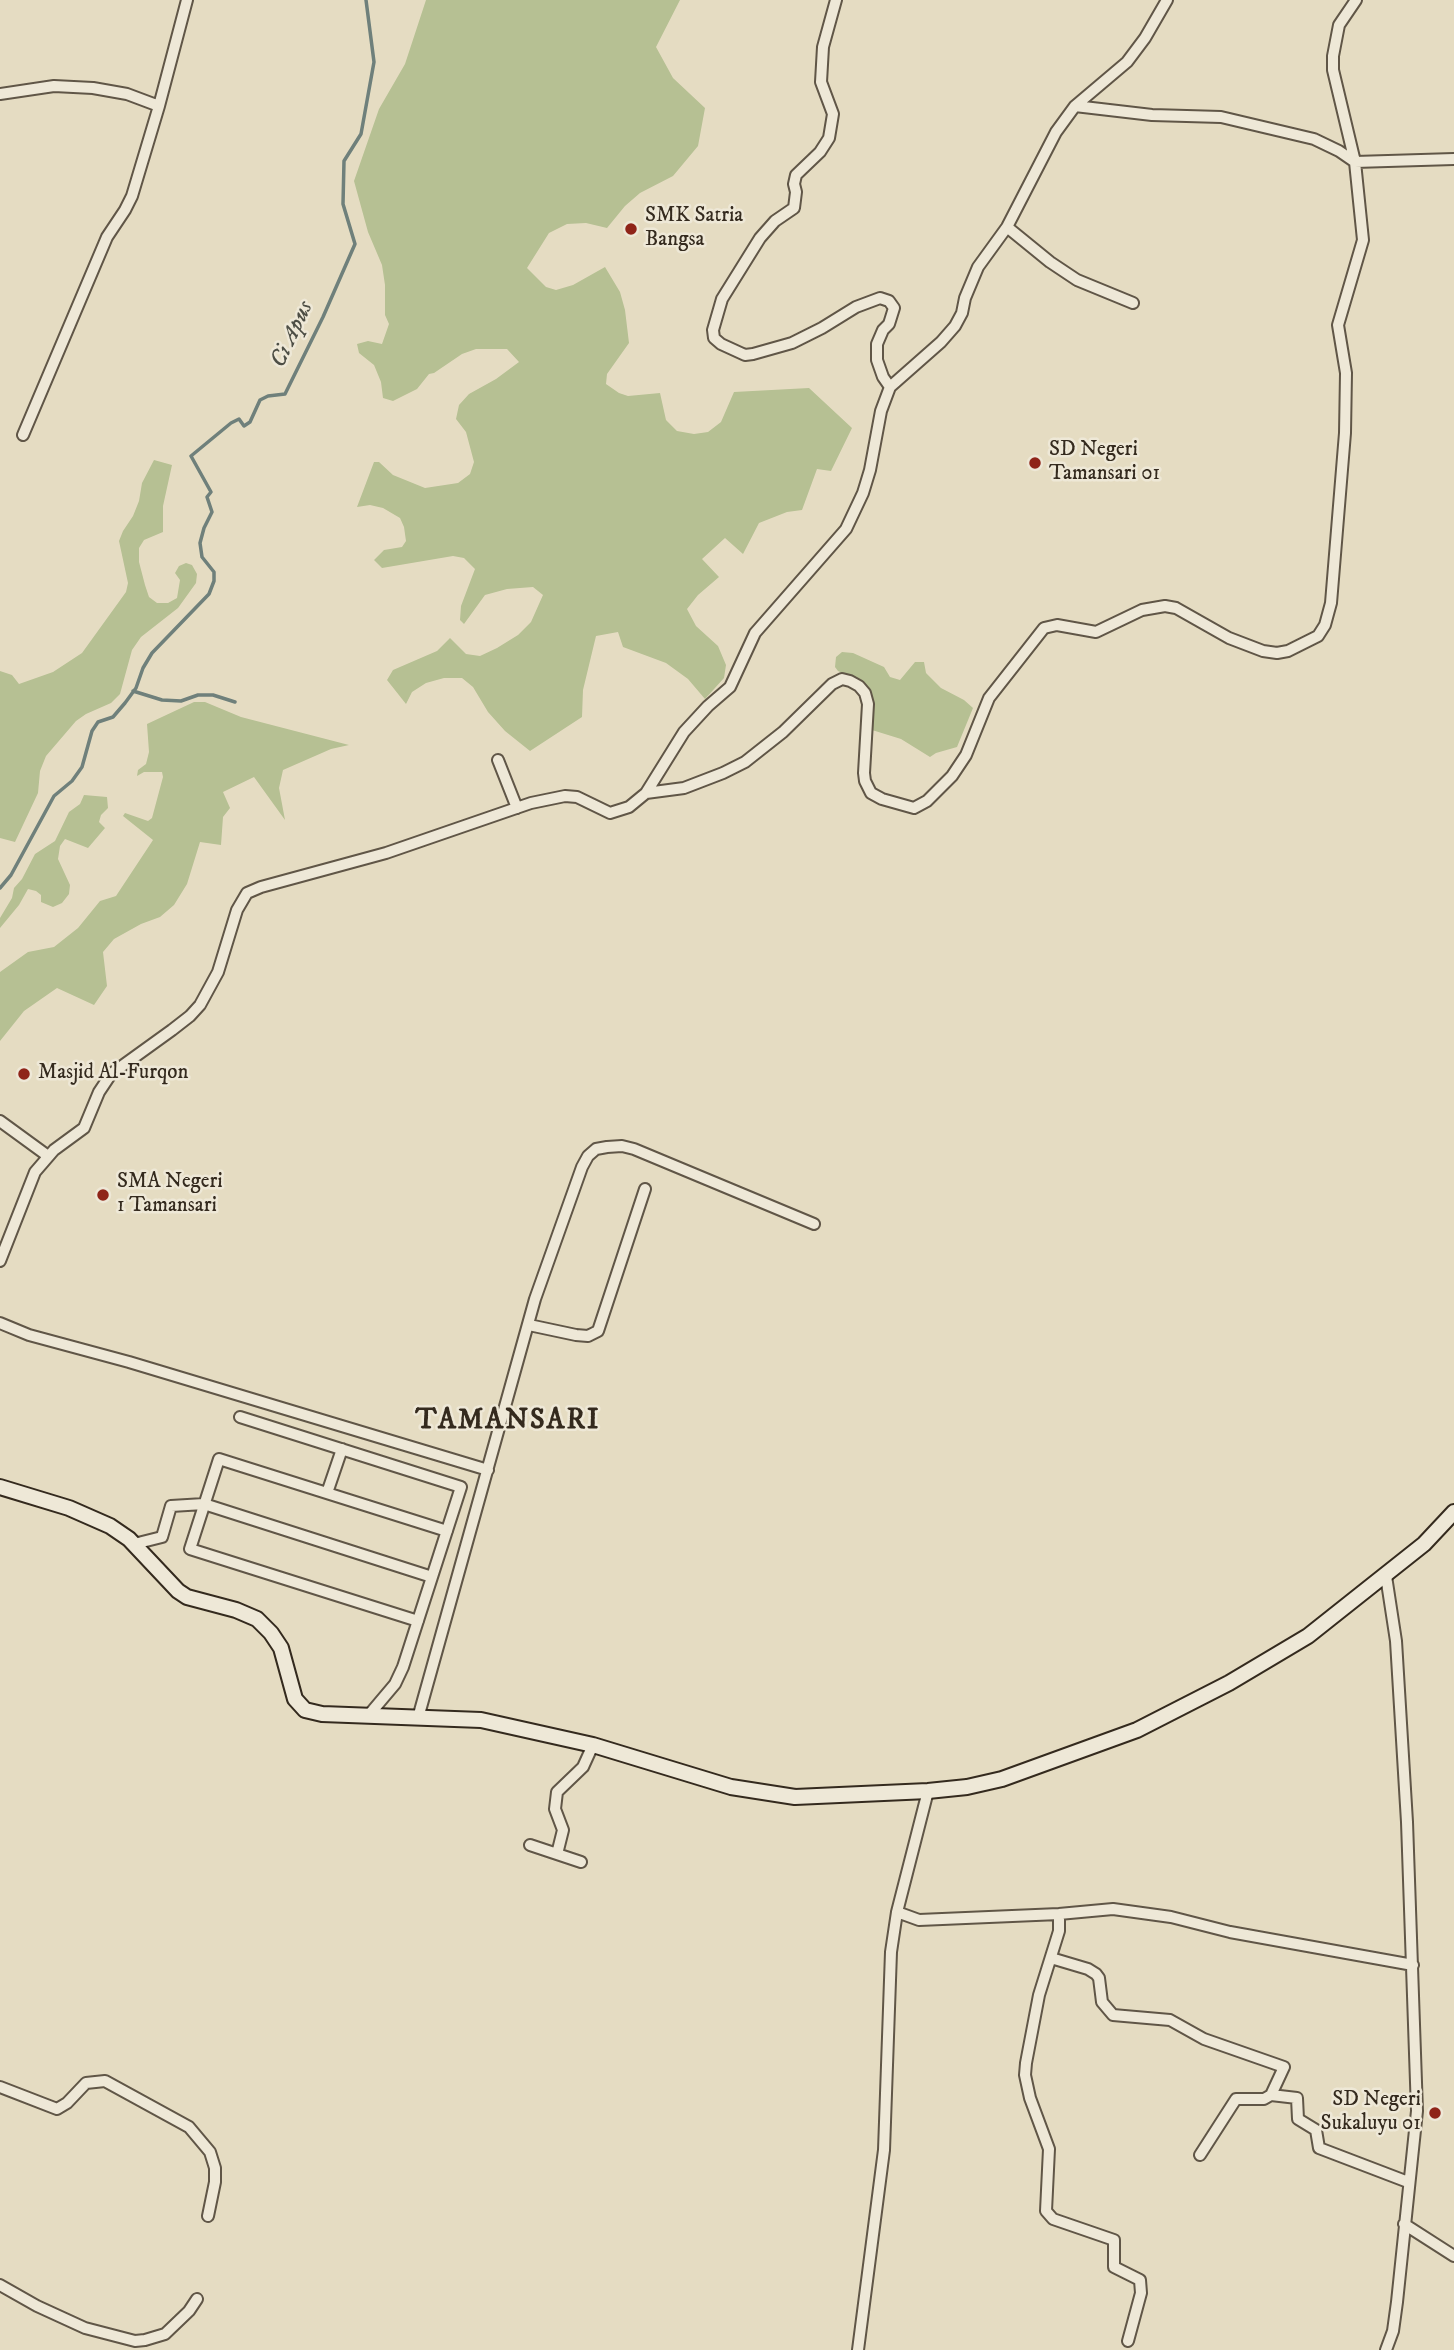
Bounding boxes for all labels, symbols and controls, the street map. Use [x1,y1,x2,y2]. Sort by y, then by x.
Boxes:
place label: SMK Satria Bangsa [645,204,743,254]
marker: SMK Satria Bangsa [623,221,639,237]
water label: Ci Apus [266,297,320,373]
place label: SD Negeri Tamansari 01 [1049,438,1160,488]
marker: SD Negeri Tamansari 01 [1027,455,1043,471]
place label: Masjid Al-Furqon [38,1061,188,1087]
marker: Masjid Al-Furqon [16,1066,32,1082]
place label: SMA Negeri 1 Tamansari [117,1170,223,1220]
marker: SMA Negeri 1 Tamansari [95,1187,111,1203]
district label: TAMANSARI [417,1405,599,1439]
place label: SD Negeri Sukaluyu 01 [1321,2088,1421,2138]
marker: SD Negeri Sukaluyu 01 [1427,2105,1443,2121]

